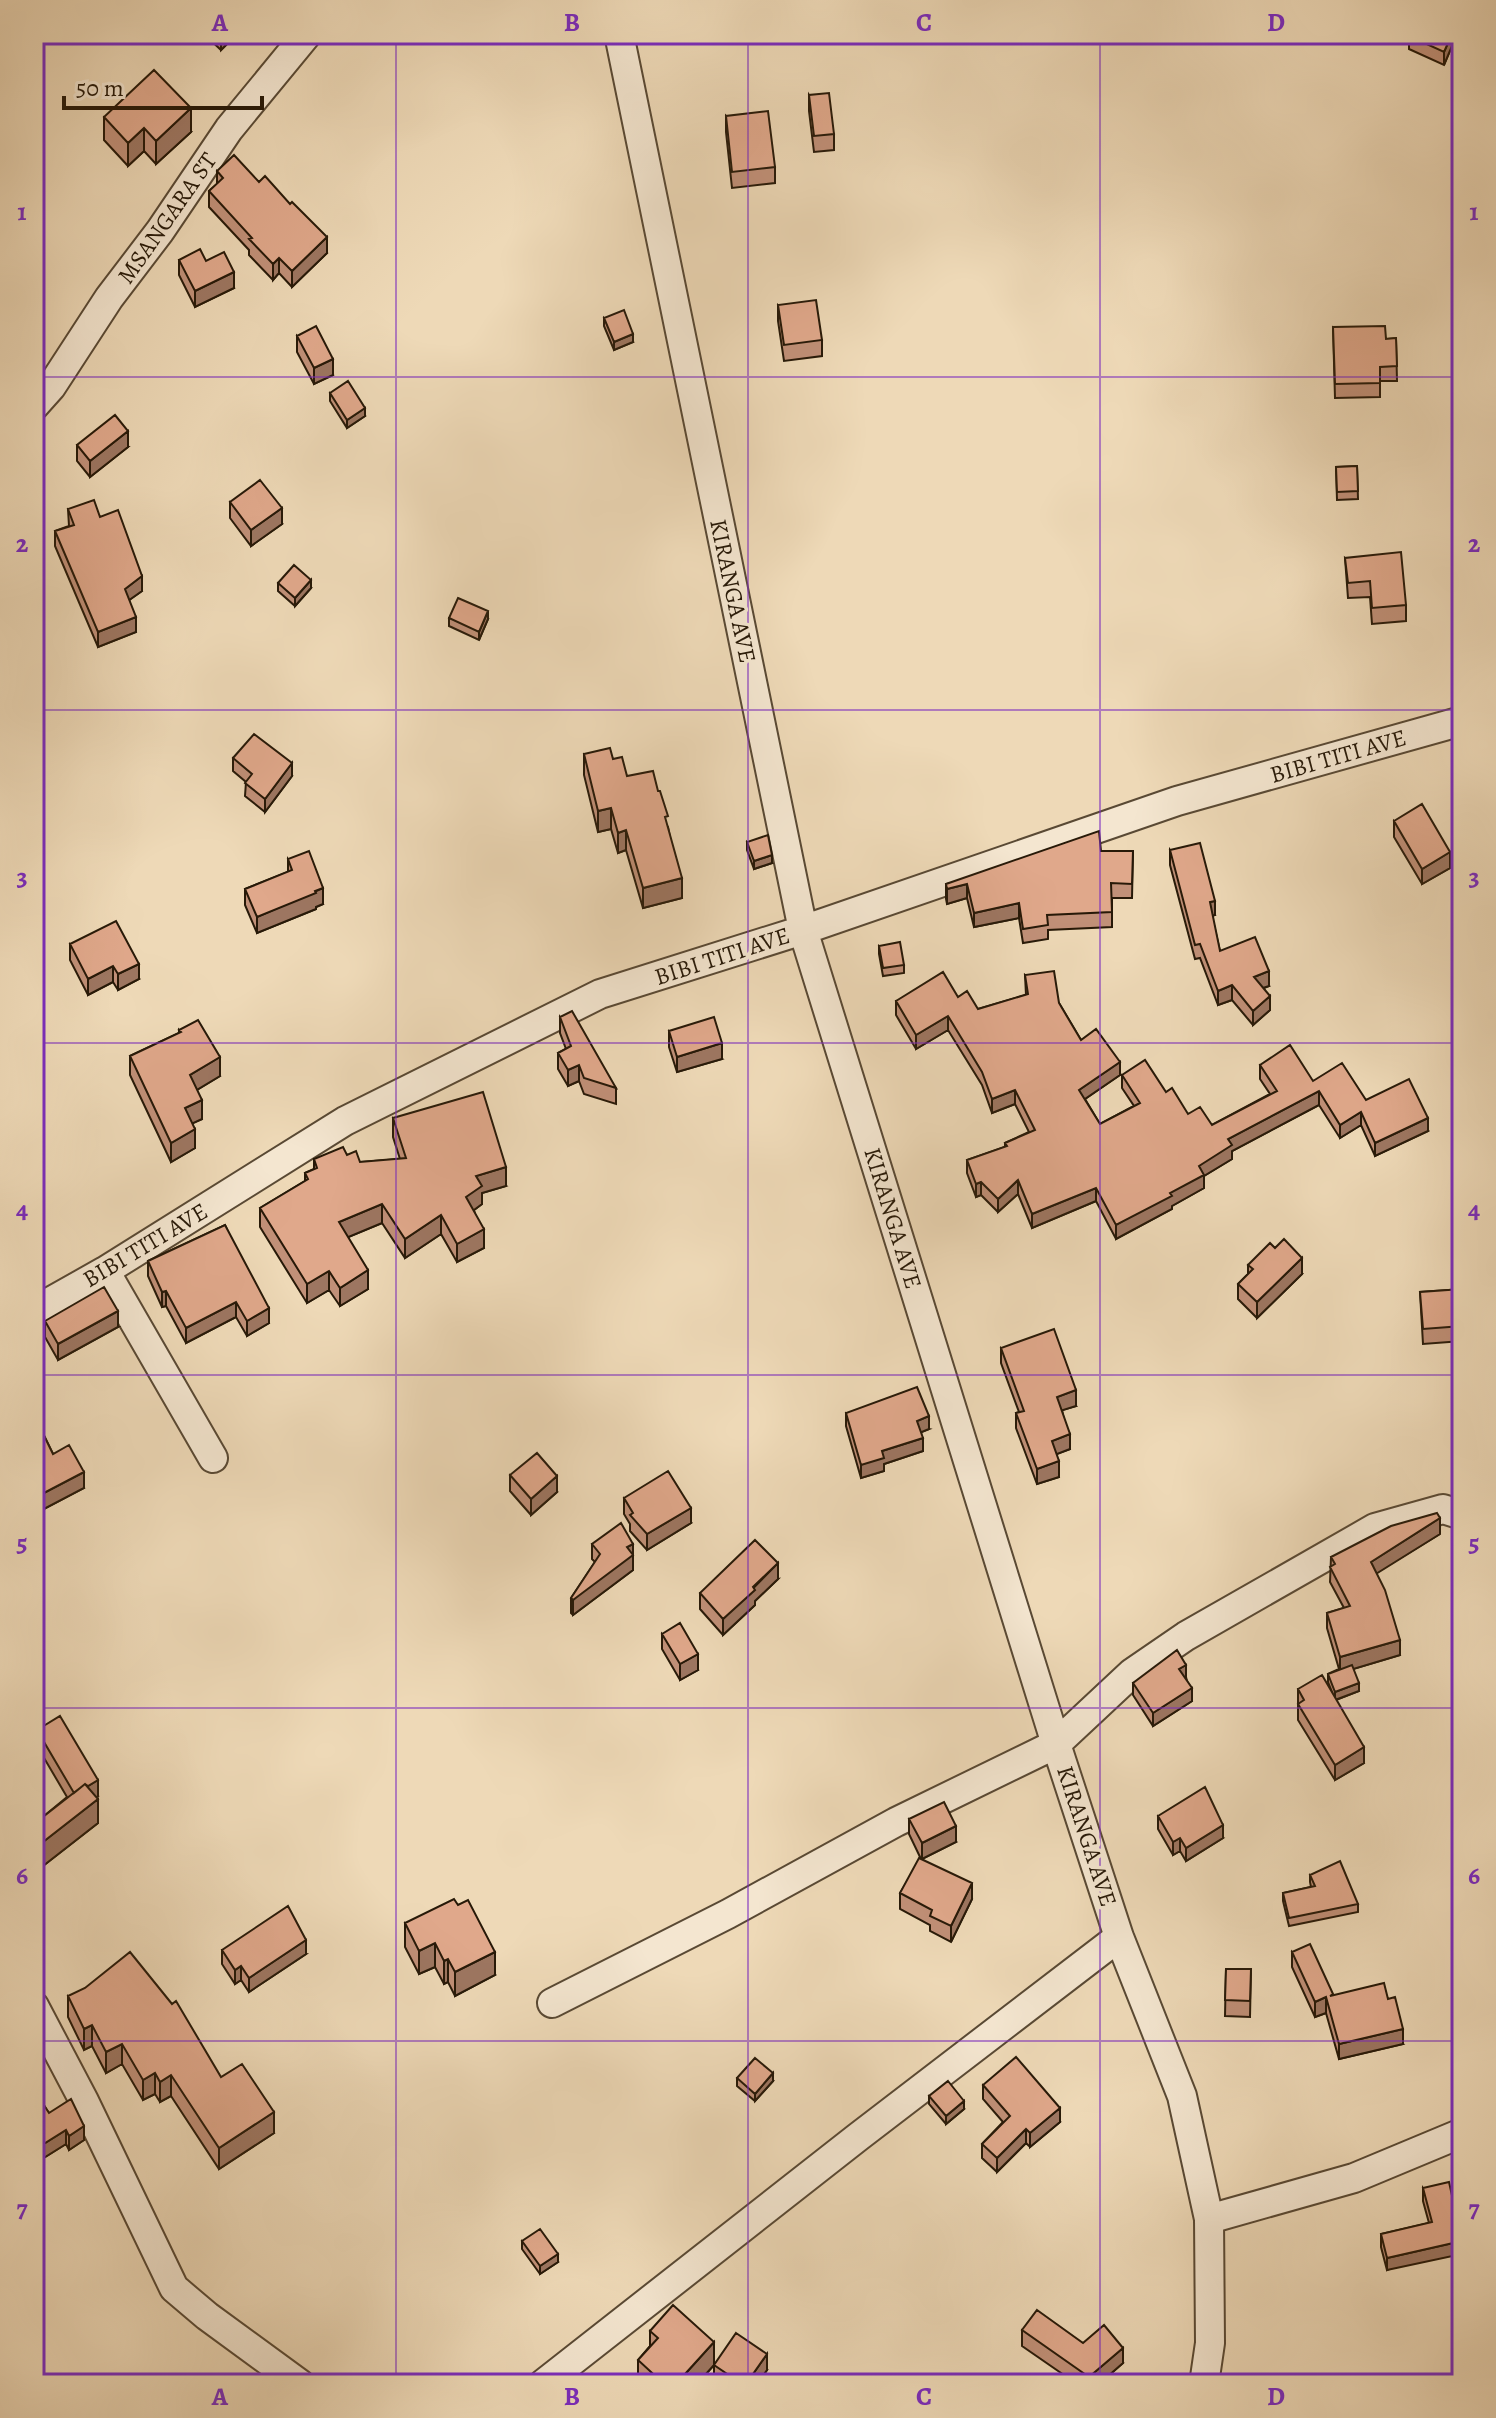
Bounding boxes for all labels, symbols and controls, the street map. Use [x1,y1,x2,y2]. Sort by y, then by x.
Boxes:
text: A [211,5,229,40]
text: B [564,5,580,40]
text: C [916,5,932,40]
text: D [1267,5,1285,40]
scale bar [64,60,262,110]
text: 50 m [76,72,124,104]
street label: MSANGARA ST [110,146,224,290]
text: 1 [17,194,27,229]
text: 1 [1469,194,1479,229]
street label: KIRANGA AVE [702,516,764,666]
text: 2 [16,526,29,561]
text: 2 [1468,526,1481,561]
street label: BIBI TITI AVE [1266,721,1410,791]
text: 3 [16,859,28,894]
text: 3 [1468,859,1480,894]
street label: BIBI TITI AVE [650,919,794,993]
street label: KIRANGA AVE [856,1143,930,1293]
text: 4 [16,1192,28,1227]
text: 4 [1468,1192,1480,1227]
street label: BIBI TITI AVE [77,1195,213,1295]
text: 5 [16,1525,28,1560]
text: 5 [1468,1525,1480,1560]
street label: KIRANGA AVE [1049,1761,1125,1911]
text: 6 [16,1858,28,1893]
text: 6 [1468,1858,1480,1893]
text: 7 [16,2191,28,2226]
text: 7 [1468,2191,1480,2226]
text: A [211,2379,229,2414]
text: B [564,2379,580,2414]
text: C [916,2379,932,2414]
text: D [1267,2379,1285,2414]

